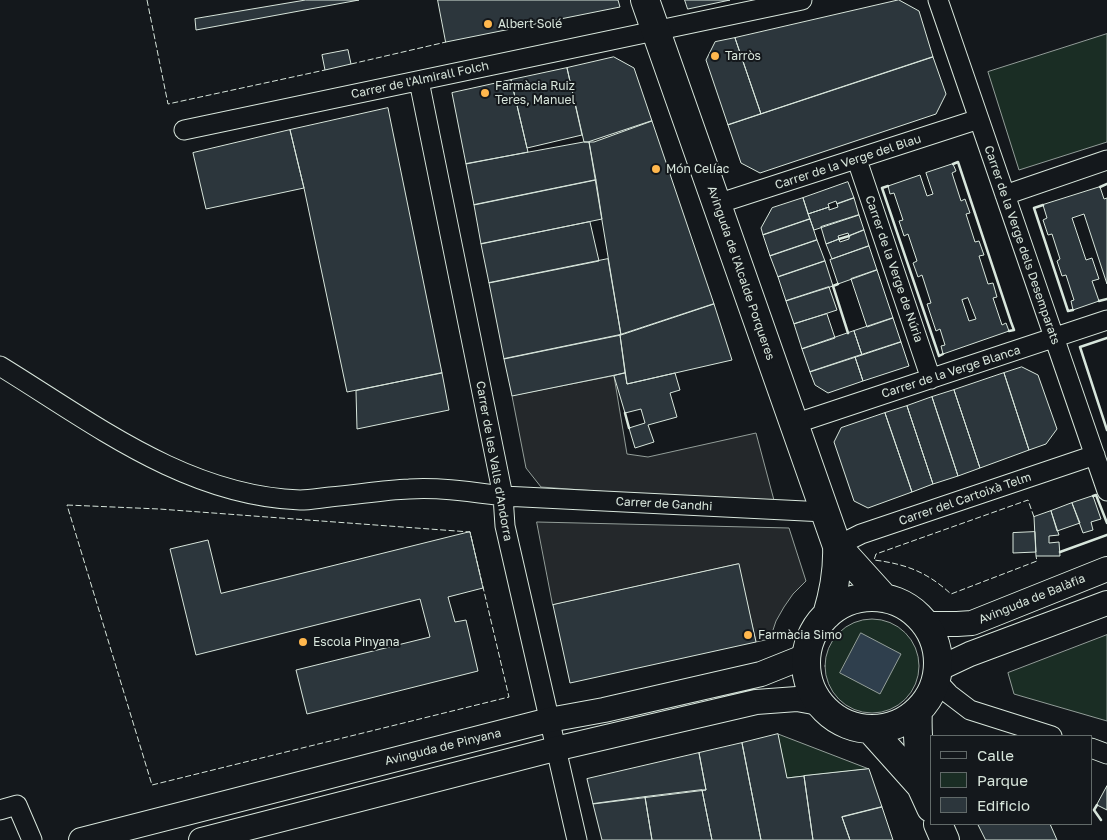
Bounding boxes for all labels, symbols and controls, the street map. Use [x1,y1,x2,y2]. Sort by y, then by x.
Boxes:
place label: Albert Solé [498,17,562,31]
marker: Albert Solé [482,18,494,30]
place label: Tarròs [725,49,761,63]
marker: Tarròs [709,50,721,62]
street label: Carrer de l'Almirall Folch [350,58,490,102]
place label: Farmàcia Ruiz Teres, Manuel [495,79,575,107]
marker: Farmàcia Ruiz Teres, Manuel [479,87,491,99]
street label: Carrer de la Verge del Blau [773,132,923,192]
street label: Carrer de la Verge dels Desemparats [981,144,1063,346]
place label: Món Celíac [666,162,729,176]
marker: Món Celíac [650,163,662,175]
street label: Avinguda de l'Alcalde Porqueres [704,184,778,362]
street label: Carrer de la Verge de Núria [862,194,926,344]
street label: Carrer de la Verge Blanca [880,343,1022,401]
street label: Carrer de les Valls d'Andorra [473,380,515,542]
street label: Carrer del Cartoixà Telm [897,470,1033,528]
street label: Carrer de Gandhi [615,494,713,514]
street label: Avinguda de Balàfia [977,571,1087,627]
place label: Farmàcia Simo [758,628,842,642]
marker: Farmàcia Simo [742,629,754,641]
place label: Escola Pinyana [313,635,400,649]
marker: Escola Pinyana [297,636,309,648]
street label: Avinguda de Pinyana [383,726,503,768]
legend [930,735,1092,825]
text: Calle [977,746,1014,764]
text: Parque [977,771,1028,789]
text: Edificio [977,796,1030,814]

